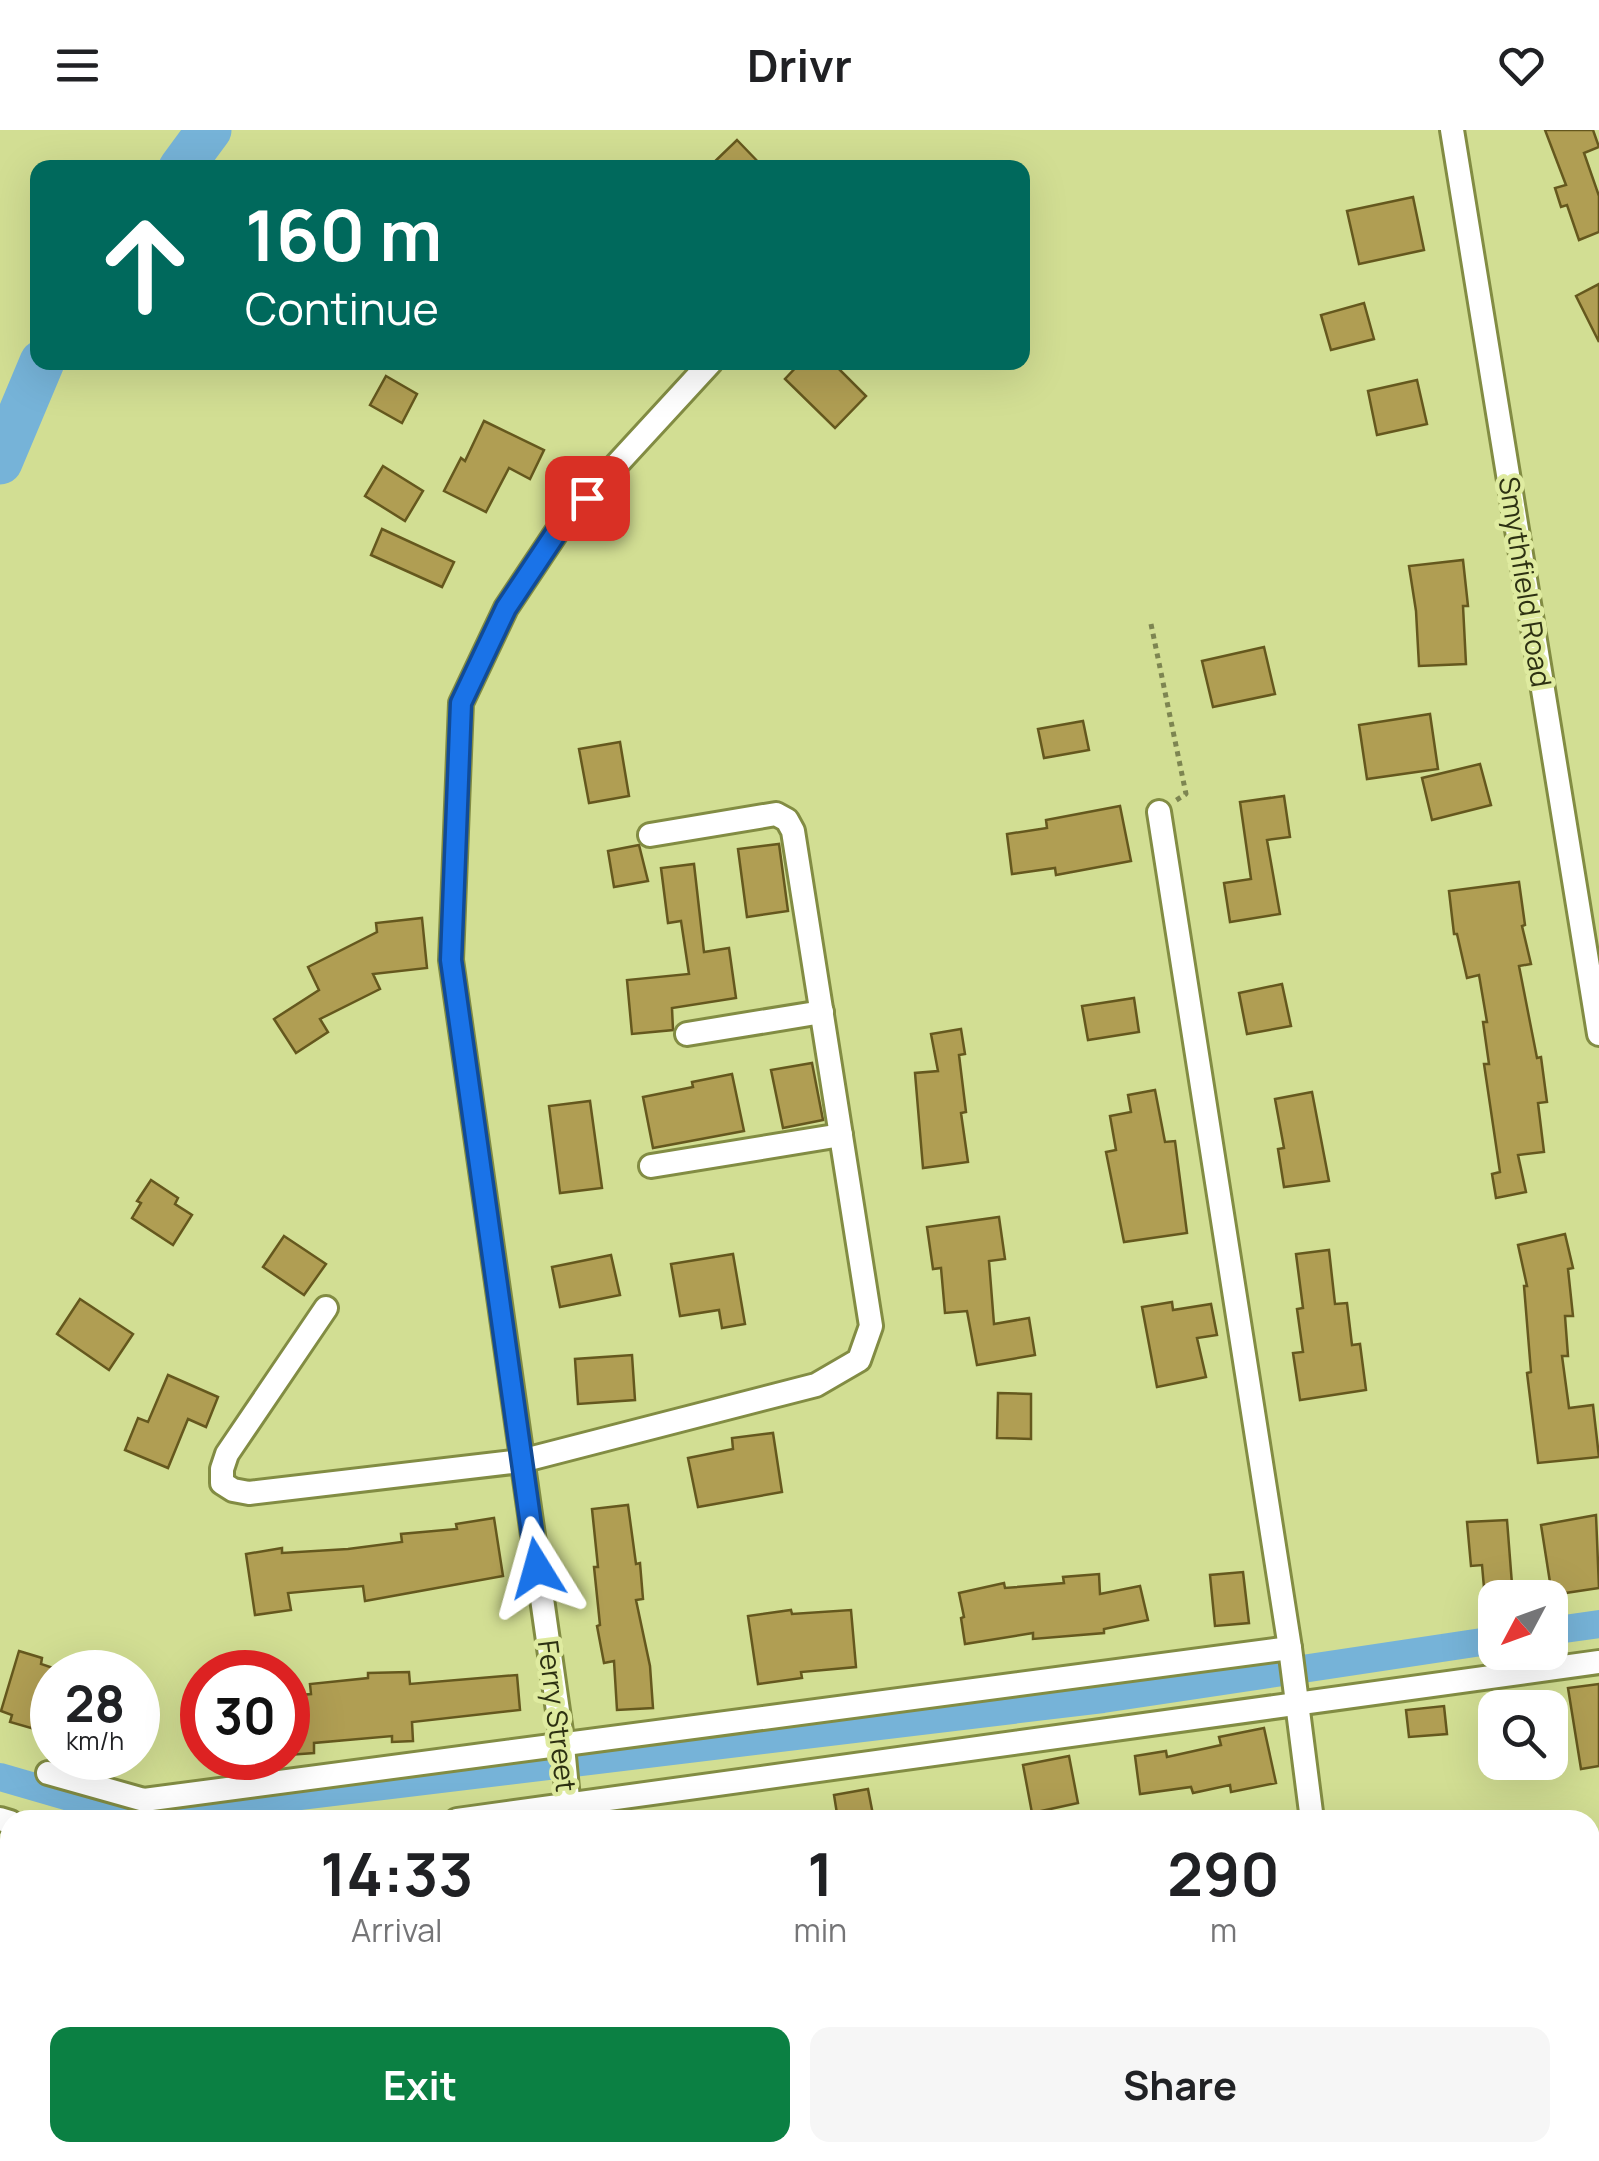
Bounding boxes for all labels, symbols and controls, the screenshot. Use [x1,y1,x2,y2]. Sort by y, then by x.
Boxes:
text: Drivr [747,34,852,96]
icon: menu [50,38,105,93]
icon: heart [1494,38,1549,93]
text: 160 m [245,186,442,282]
icon: ahead [80,200,210,330]
text: Continue [245,277,439,339]
pin [545,456,630,541]
icon: arrive [560,471,615,526]
street label: Smythfield Road [1491,474,1561,690]
position arrow [485,1516,589,1620]
north arrow [1478,1580,1568,1670]
map controls [1478,1580,1568,1780]
street label: Ferry Street [530,1638,586,1794]
speed limit sign: 30 [180,1650,310,1780]
text: 28 [65,1669,125,1737]
button: search [1478,1690,1568,1780]
text: km/h [66,1723,124,1758]
text: 14:33 [320,1832,473,1914]
text: 1 [807,1832,833,1914]
text: 290 [1167,1832,1280,1914]
text: Arrival [351,1908,442,1952]
text: min [794,1908,847,1952]
text: m [1210,1908,1237,1952]
button: Exit [50,2027,790,2142]
button: Share [810,2027,1550,2142]

